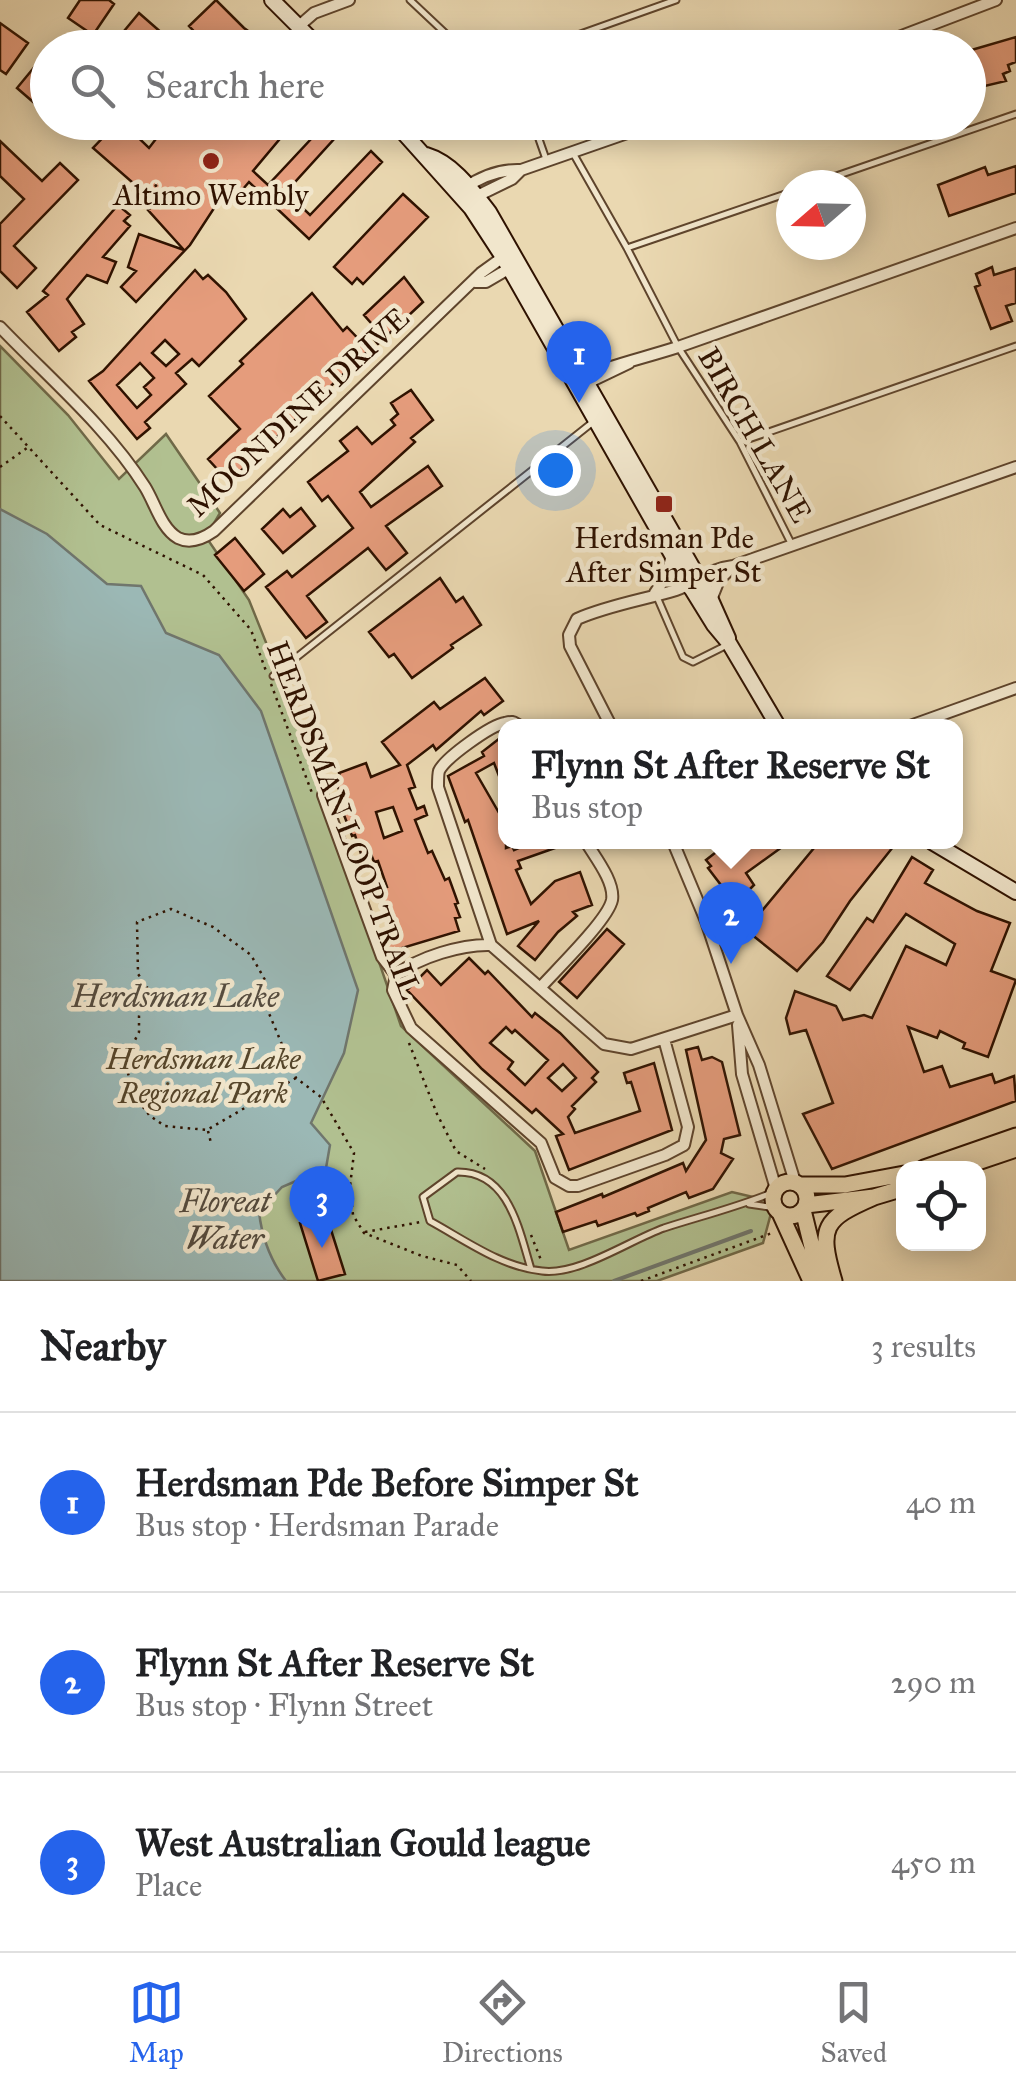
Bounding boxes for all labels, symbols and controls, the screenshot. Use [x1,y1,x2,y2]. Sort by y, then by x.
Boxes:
search box [30,30,986,140]
icon: search [65,58,120,113]
text: Search here [145,62,325,108]
marker: Altimo Wembly [200,150,222,172]
north arrow [776,170,866,260]
place label: Altimo Wembly [112,177,309,213]
street label: MOONDINE DRIVE [179,300,417,524]
pin: 1 [546,320,612,403]
street label: BIRCH LANE [690,341,820,529]
your location [530,445,581,496]
marker: Herdsman Pde After Simper St [653,493,675,515]
place label: Herdsman Pde After Simper St [565,520,762,590]
street label: HERDSMAN LOOP TRAIL [259,636,429,1004]
popup [498,719,963,849]
text: Flynn St After Reserve St [531,742,930,788]
text: Bus stop [531,788,643,827]
pin: 2 [698,882,764,964]
water label: Herdsman Lake [70,977,280,1016]
park label: Herdsman Lake Regional Park [105,1041,301,1111]
map controls [896,1161,986,1251]
button: locate [896,1161,986,1251]
pin: 3 [290,1166,354,1248]
water label: Floreat Water [179,1182,273,1258]
text: Nearby [40,1320,165,1372]
text: 3 results [871,1327,976,1366]
text: Herdsman Pde Before Simper St [135,1460,639,1506]
text: 1 [66,1483,79,1522]
text: 40 m [906,1483,976,1522]
text: Bus stop · Herdsman Parade [135,1506,499,1545]
text: Flynn St After Reserve St [135,1640,534,1686]
text: 2 [65,1663,80,1702]
text: 290 m [891,1663,976,1702]
text: Bus stop · Flynn Street [135,1686,433,1725]
text: West Australian Gould league [135,1820,591,1866]
text: 3 [66,1843,79,1882]
text: 450 m [891,1843,976,1882]
text: Place [135,1866,202,1905]
tab: Map [129,1975,184,2070]
tab: Directions [442,1975,563,2070]
tab: Saved [821,1975,887,2070]

